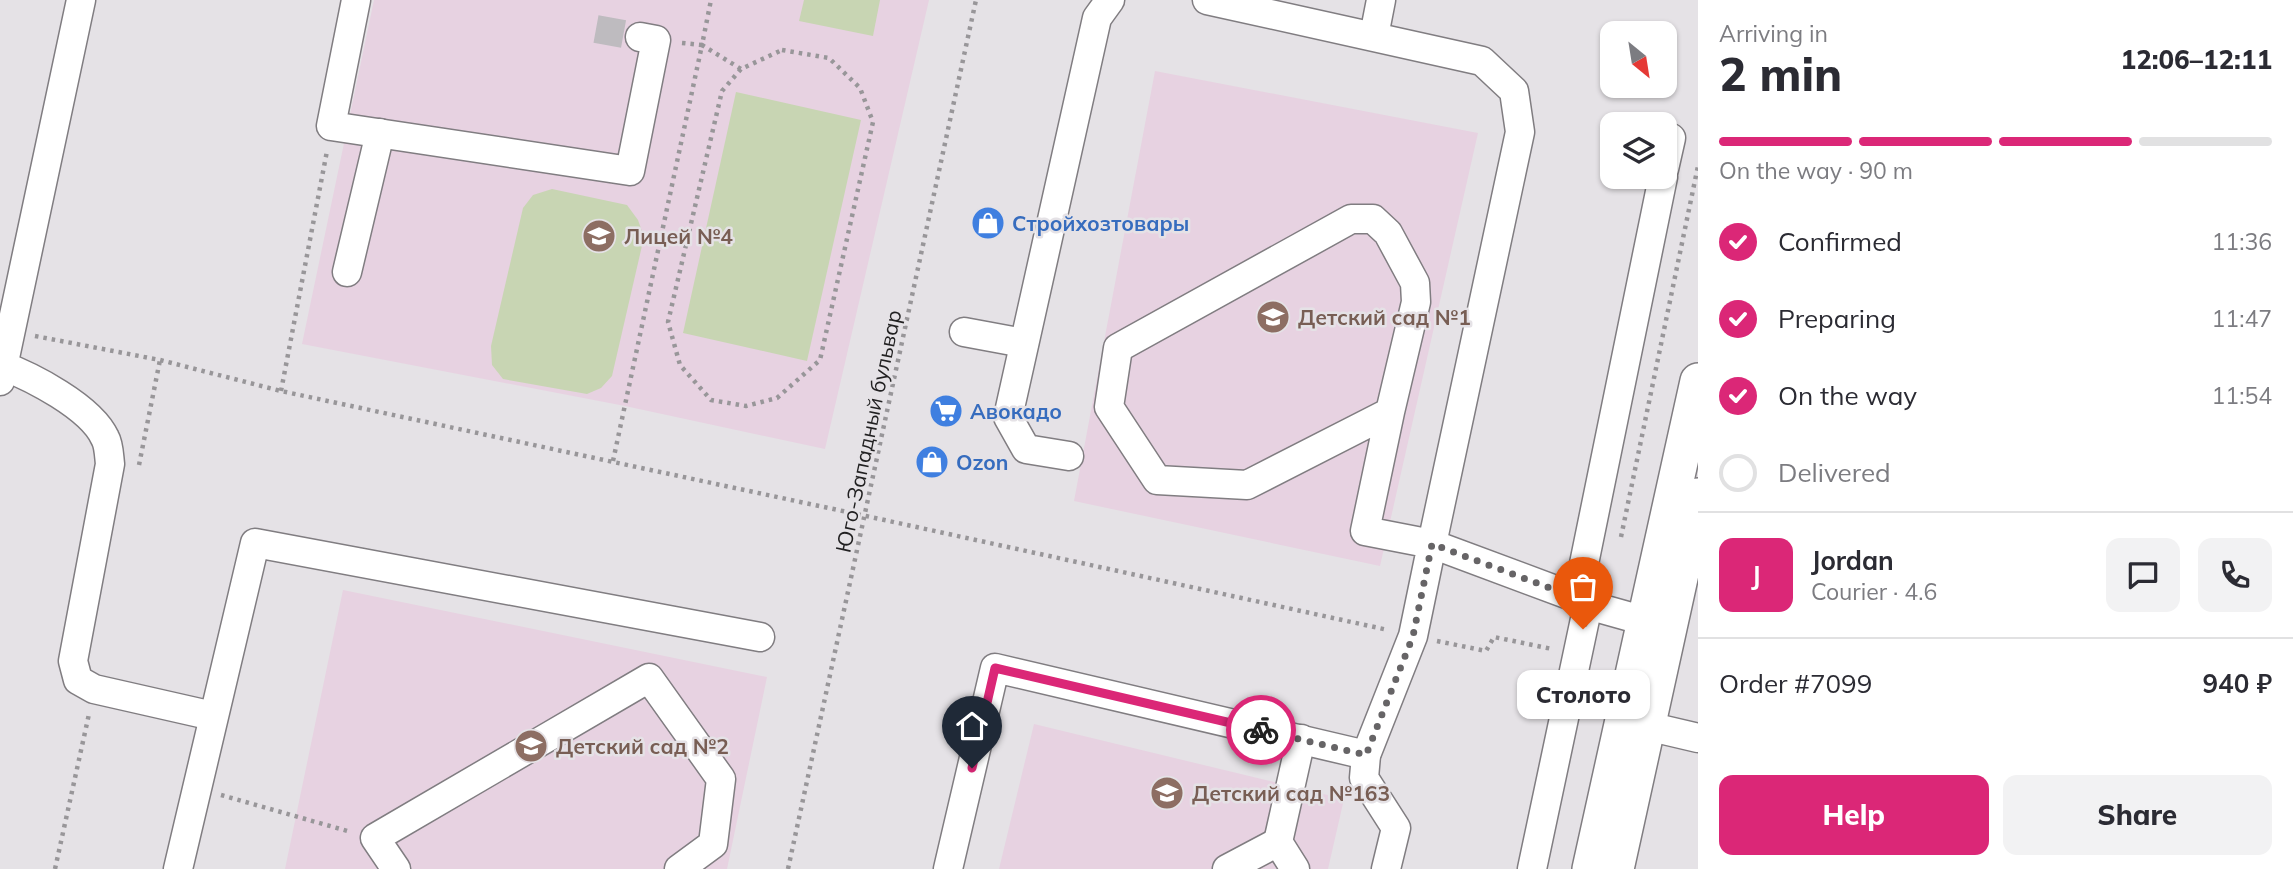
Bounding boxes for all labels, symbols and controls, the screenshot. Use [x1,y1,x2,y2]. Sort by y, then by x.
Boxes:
text: Arriving in [1719,19,1828,48]
north arrow [1600,21,1676,98]
map controls [1600,21,1677,189]
text: 12:06–12:11 [2121,43,2272,76]
text: 2 min [1719,45,1842,103]
button: layers [1600,112,1677,189]
text: On the way · 90 m [1719,156,1913,185]
shop icon: Стройхозтовары [969,204,1007,242]
place label: Стройхозтовары [1012,210,1189,236]
school or university icon: Лицей №4 [580,217,618,255]
place label: Лицей №4 [624,223,733,249]
icon: check [1719,223,1757,261]
text: Confirmed [1778,225,1902,258]
text: 11:36 [2212,227,2272,256]
school or university icon: Детский сад №1 [1254,298,1292,336]
icon: check [1719,300,1757,338]
text: Preparing [1778,302,1896,335]
place label: Детский сад №1 [1298,304,1471,330]
text: 11:47 [2212,304,2272,333]
street label: Юго-Западный бульвар [830,307,906,555]
icon: check [1719,377,1757,415]
text: On the way [1778,379,1917,412]
text: 11:54 [2212,381,2272,410]
supermarket icon: Авокадо [927,392,965,430]
place label: Авокадо [970,398,1062,424]
shop icon: Ozon [913,443,951,481]
place label: Ozon [956,449,1008,475]
text: Delivered [1778,456,1891,489]
button: chat [2106,538,2180,612]
button: phone [2198,538,2272,612]
text: Jordan [1811,544,1894,577]
pin [1553,557,1613,629]
text: J [1751,559,1761,592]
icon: bag [1564,568,1602,606]
text: Courier · 4.6 [1811,577,1937,606]
text: Order #7099 [1719,667,1872,700]
text: 940 ₽ [2202,667,2272,700]
callout: Столото [1516,671,1650,720]
text: Столото [1536,680,1631,709]
courier [1226,695,1296,765]
pin [942,696,1002,768]
icon: home [953,707,991,745]
icon: bike [1242,711,1280,749]
school or university icon: Детский сад №2 [512,727,550,765]
place label: Детский сад №2 [556,733,729,759]
school or university icon: Детский сад №163 [1148,774,1186,812]
button: Help [1719,775,1989,855]
button: Share [2003,775,2272,855]
place label: Детский сад №163 [1192,780,1390,806]

